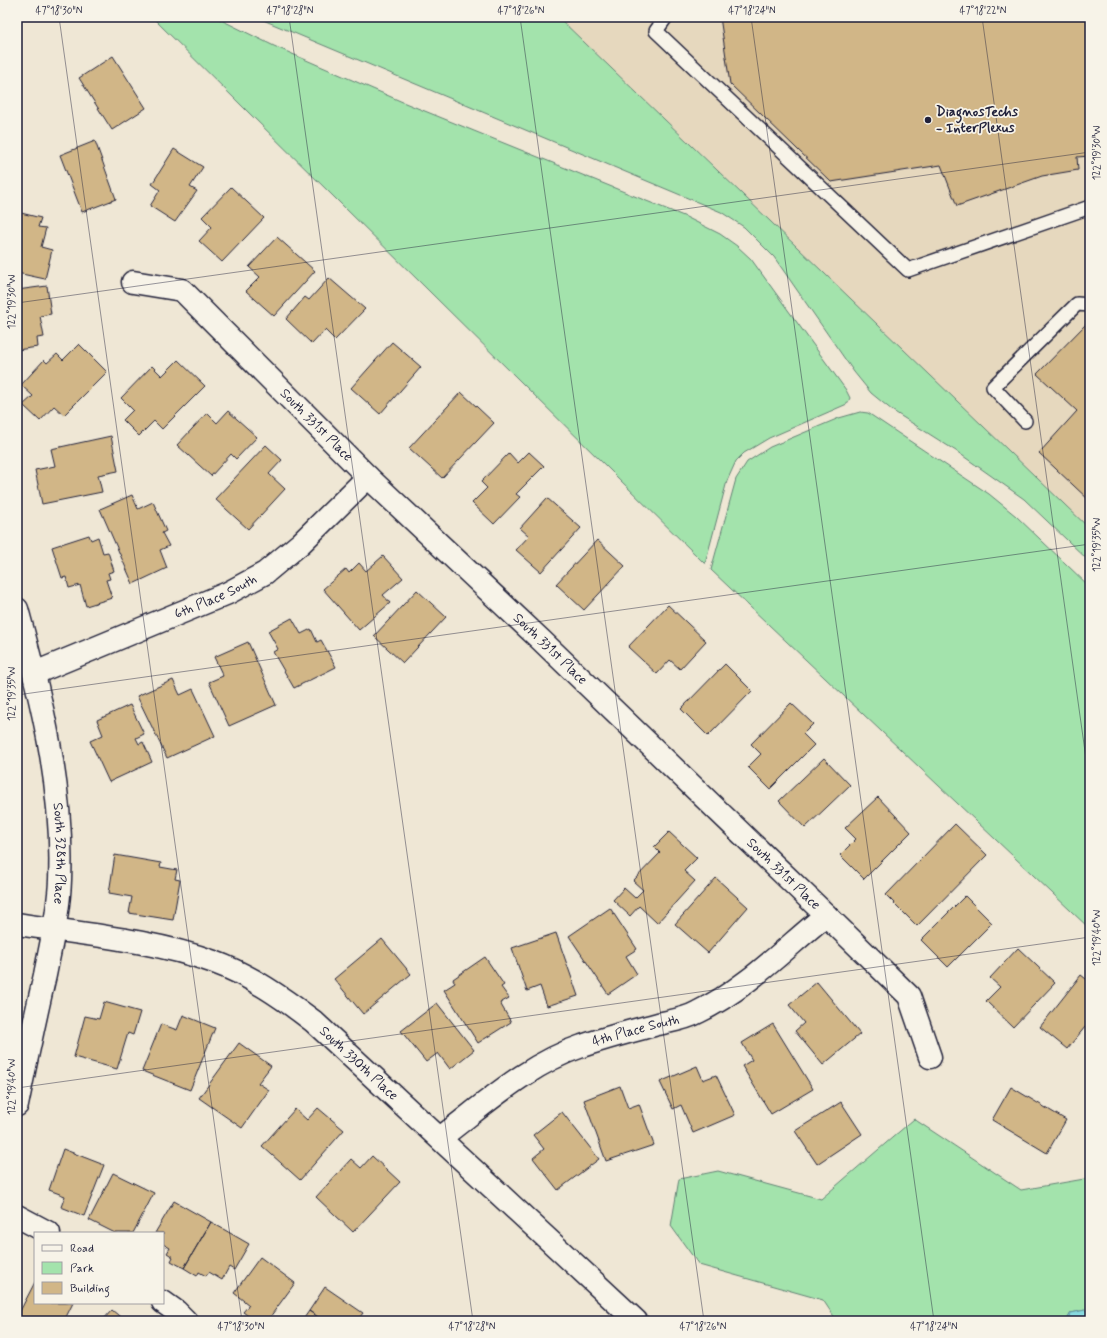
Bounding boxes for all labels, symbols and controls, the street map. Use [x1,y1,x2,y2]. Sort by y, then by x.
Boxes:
text: 47°18'30"N [36,4,83,18]
text: 47°18'28"N [267,4,314,18]
text: 47°18'26"N [497,4,545,18]
text: 47°18'24"N [728,4,776,18]
text: 47°18'22"N [960,4,1007,18]
place label: DiagnosTechs - InterPlexus [936,103,1019,137]
marker: DiagnosTechs - InterPlexus [923,115,933,125]
text: 122°19'30"W [1090,126,1104,180]
text: 122°19'30"W [5,275,19,329]
street label: South 331st Place [276,384,357,465]
text: 122°19'35"W [1090,518,1104,572]
street label: 6th Place South [172,570,260,623]
street label: South 331st Place [509,609,591,689]
text: 122°19'35"W [5,667,19,721]
street label: South 328th Place [49,802,69,905]
street label: South 331st Place [743,834,824,914]
text: 122°19'40"W [1090,910,1104,966]
street label: 4th Place South [590,1011,681,1051]
street label: South 330th Place [315,1022,402,1104]
text: 122°19'40"W [5,1059,19,1115]
legend [34,1232,164,1304]
text: Road [70,1241,94,1257]
text: Park [70,1261,94,1277]
text: Building [70,1281,110,1298]
text: 47°18'30"N [218,1320,265,1334]
text: 47°18'28"N [449,1320,496,1334]
text: 47°18'26"N [679,1320,727,1334]
text: 47°18'24"N [910,1320,958,1334]

